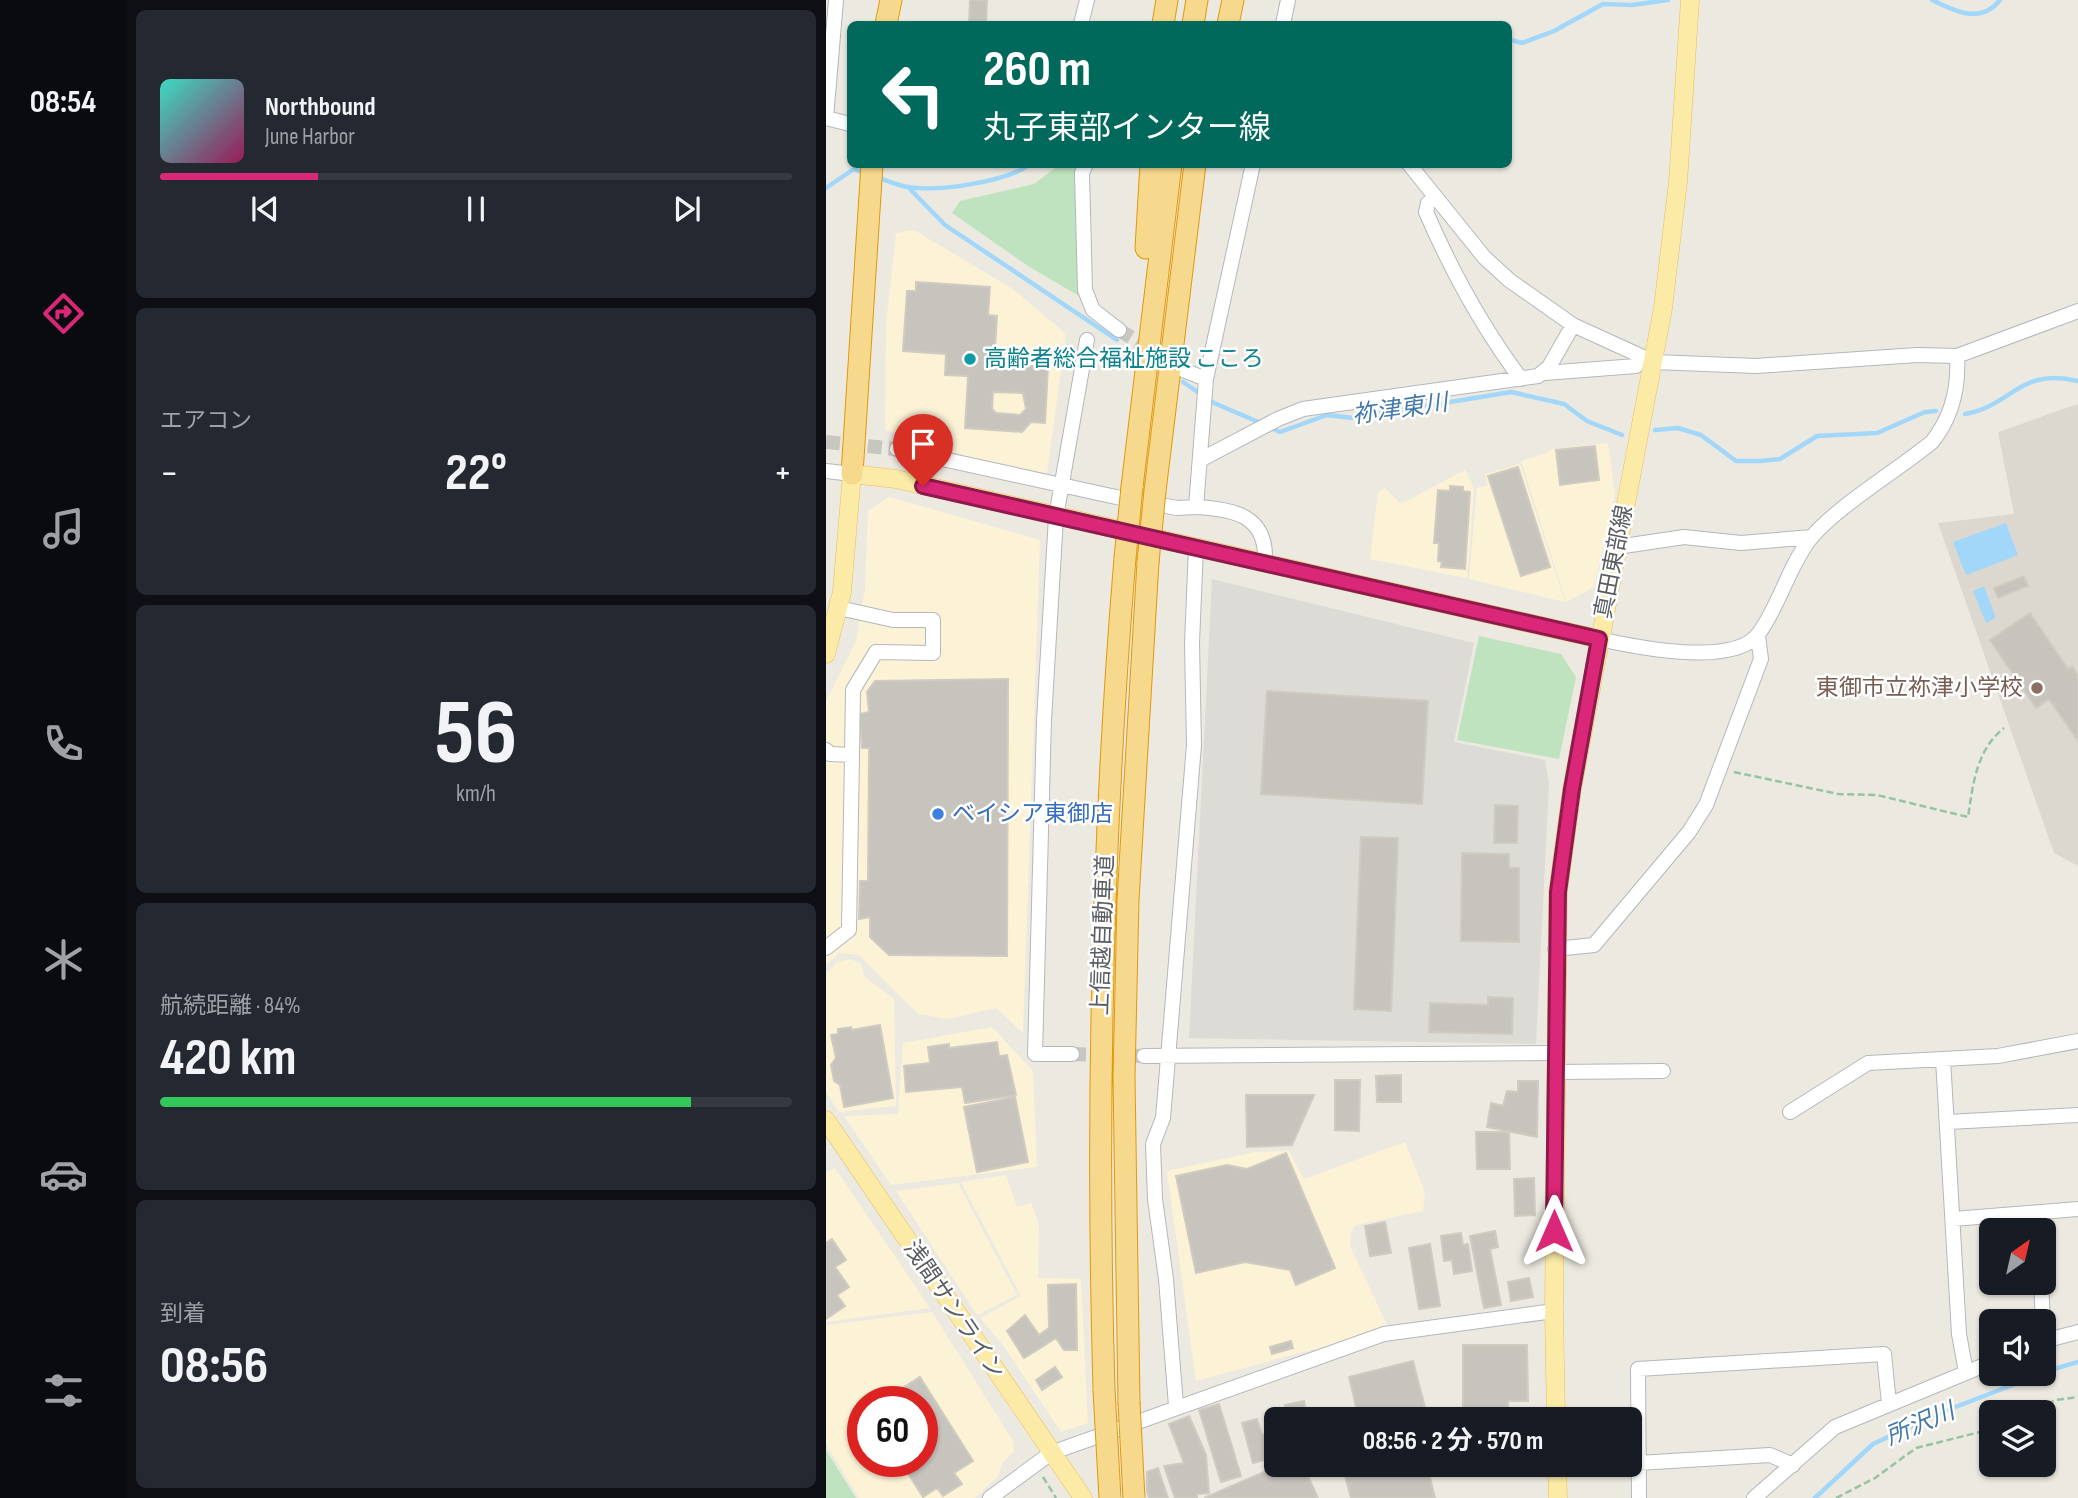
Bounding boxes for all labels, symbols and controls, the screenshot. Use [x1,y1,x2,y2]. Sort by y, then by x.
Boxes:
text: 260 m [983,41,1091,100]
icon: left [868,49,959,140]
text: 08:54 [30,83,96,122]
text: Northbound [265,92,376,123]
text: 丸子東部インター線 [983,109,1271,148]
text: June Harbor [265,123,355,151]
icon: previous [246,190,284,228]
icon: pause [457,190,495,228]
icon: next [668,190,706,228]
icon: directions [39,289,88,338]
place label: 高齢者総合福祉施設 こころ [984,345,1264,373]
marker: 高齢者総合福祉施設 こころ [962,351,978,367]
water label: 祢津東川 [1350,388,1453,430]
text: エアコン [160,407,252,435]
pin [893,414,953,486]
icon: arrive [904,425,942,463]
text: 22° [445,442,507,505]
text: − [160,451,179,496]
text: + [773,451,792,496]
street label: 真田東部線 [1589,503,1639,621]
icon: music [39,504,88,553]
place label: 東御市立祢津小学校 [1816,674,2023,702]
text: 56 [435,680,517,789]
marker: 東御市立祢津小学校 [2029,680,2045,696]
icon: phone [39,719,88,768]
text: km/h [456,780,496,808]
place label: ベイシア東御店 [952,800,1113,828]
marker: ベイシア東御店 [930,806,946,822]
street label: 上信越自動車道 [1086,854,1120,1016]
icon: climate [39,935,88,984]
text: 航続距離 · 84% [160,992,301,1020]
text: 420 km [160,1027,296,1090]
icon: car [39,1150,88,1199]
position arrow [1517,1194,1591,1268]
north arrow [1979,1218,2056,1295]
map controls [1979,1218,2056,1477]
street label: 浅間サンライン [897,1235,1011,1385]
text: 到着 [160,1300,206,1328]
button: sound [1979,1309,2056,1386]
text: 08:56 [160,1335,268,1398]
icon: filters [39,1366,88,1415]
speed limit sign: 60 [847,1386,938,1477]
water label: 所沢川 [1881,1395,1962,1451]
button: layers [1979,1400,2056,1477]
text: 08:56 · 2 分 · 570 m [1363,1426,1543,1457]

